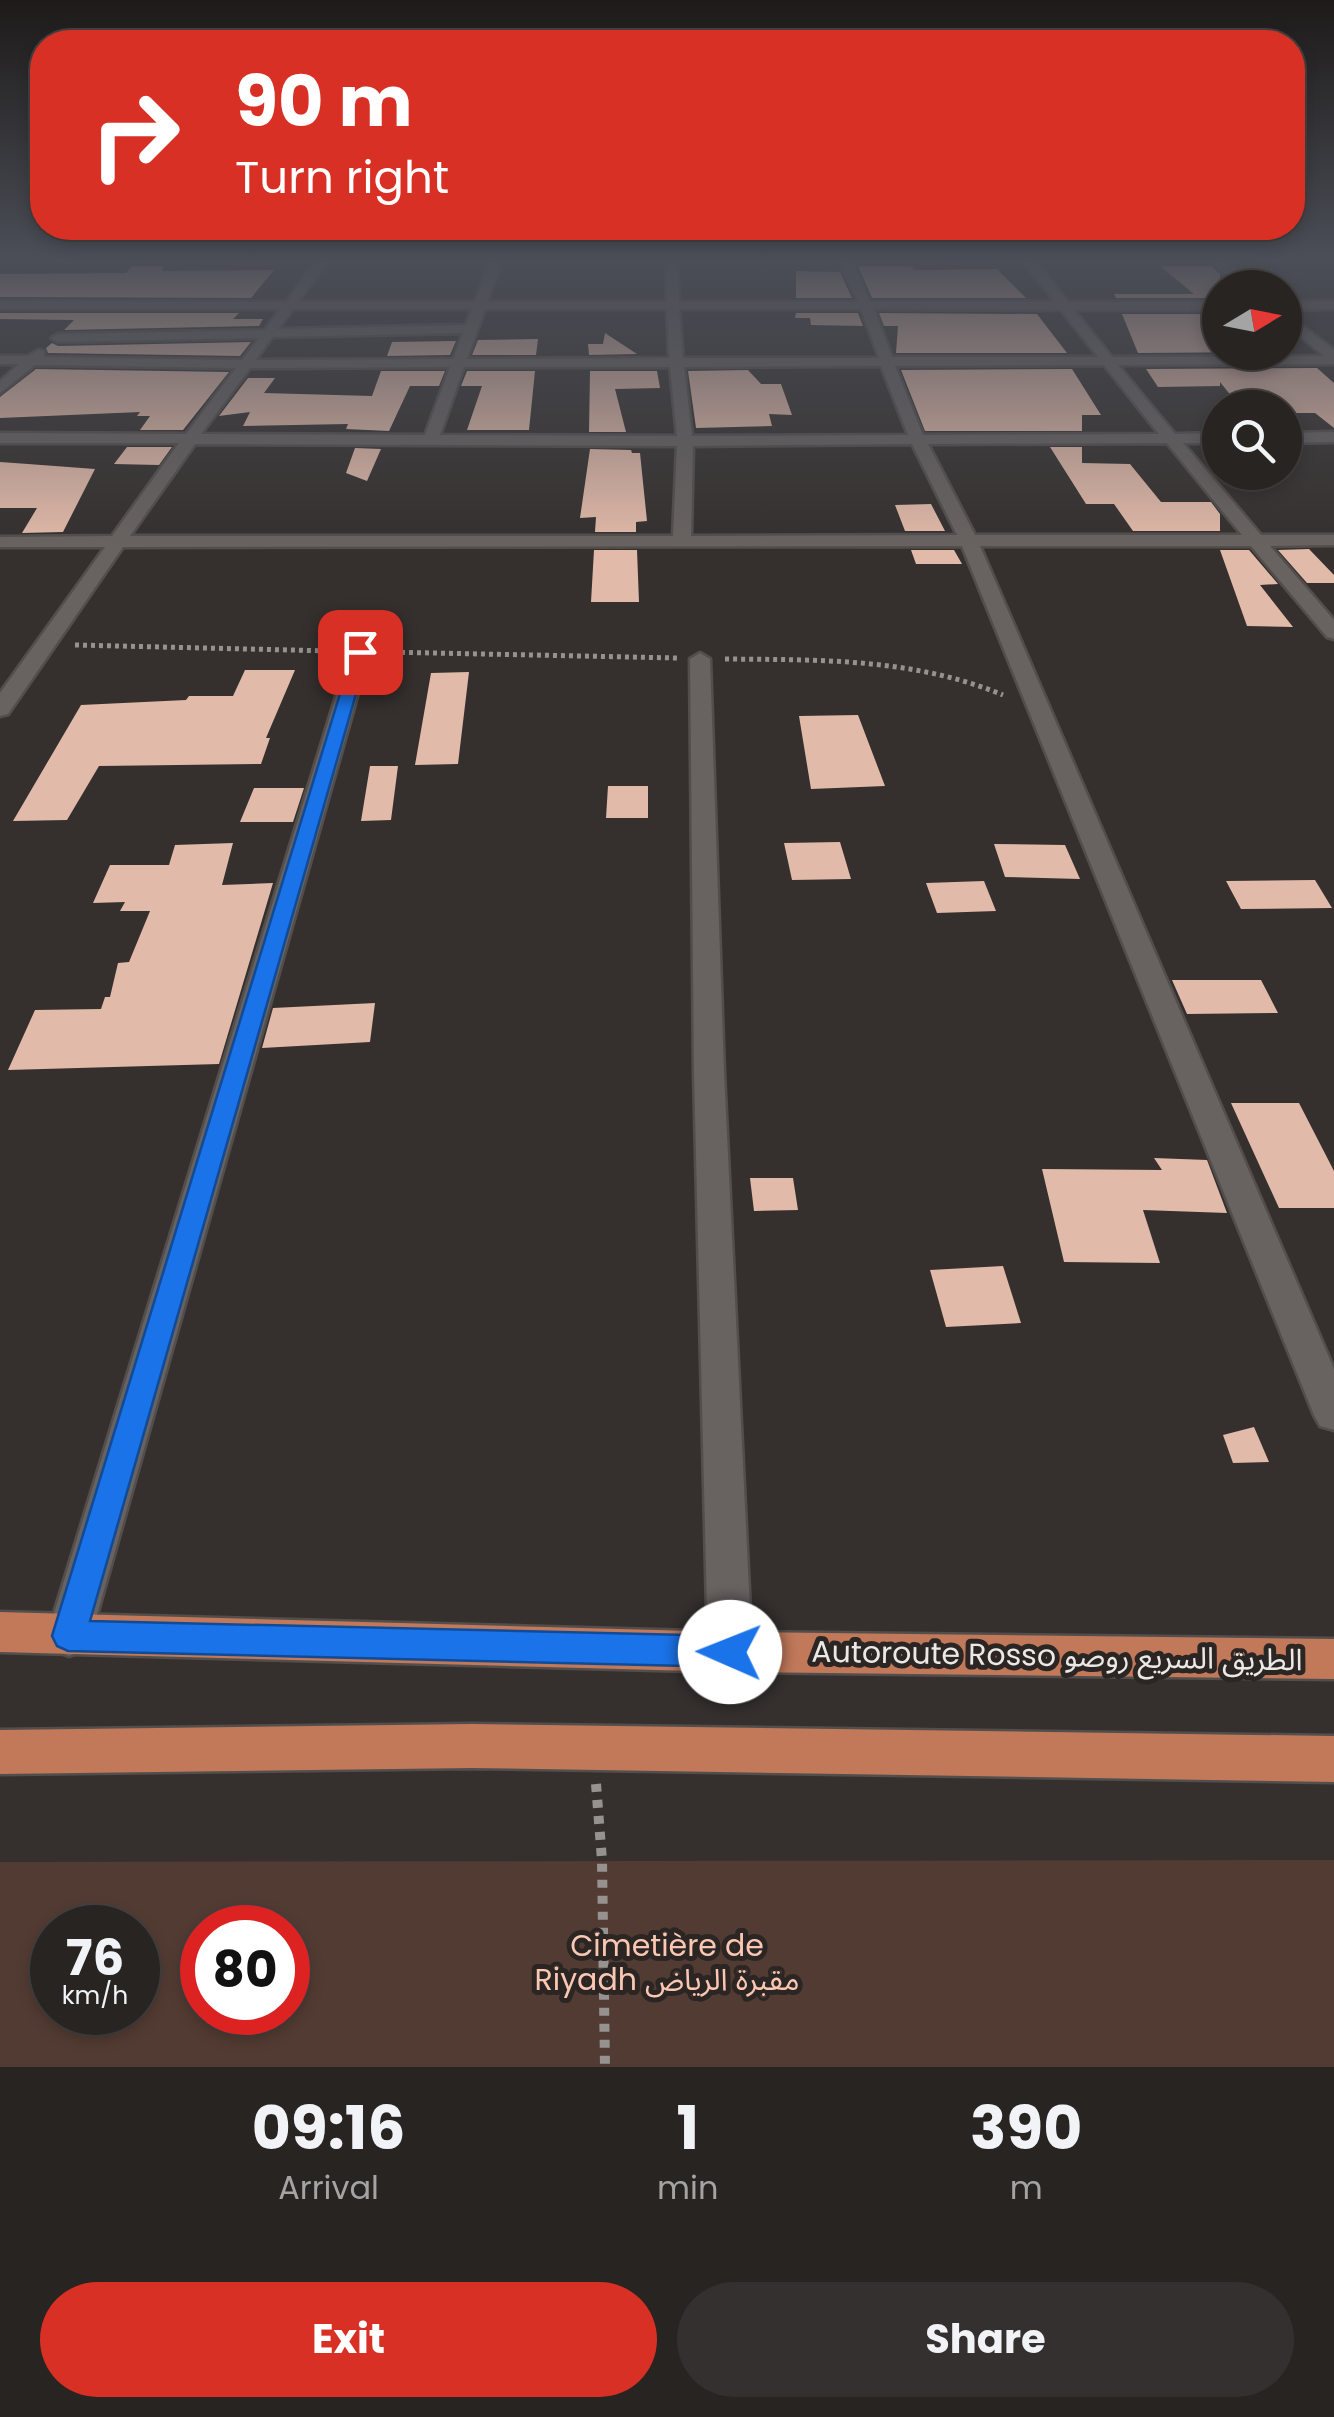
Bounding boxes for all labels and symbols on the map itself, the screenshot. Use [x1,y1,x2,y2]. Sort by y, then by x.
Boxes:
north arrow [1202,270,1302,370]
pin [318,610,403,695]
position arrow [678,1600,782,1704]
street label: Autoroute Rosso الطريق السريع روصو [811,1630,1303,1682]
speed limit sign: 80 [180,1905,310,2035]
park label: Cimetière de Riyadh مقبرة الرياض [535,1924,799,2001]

